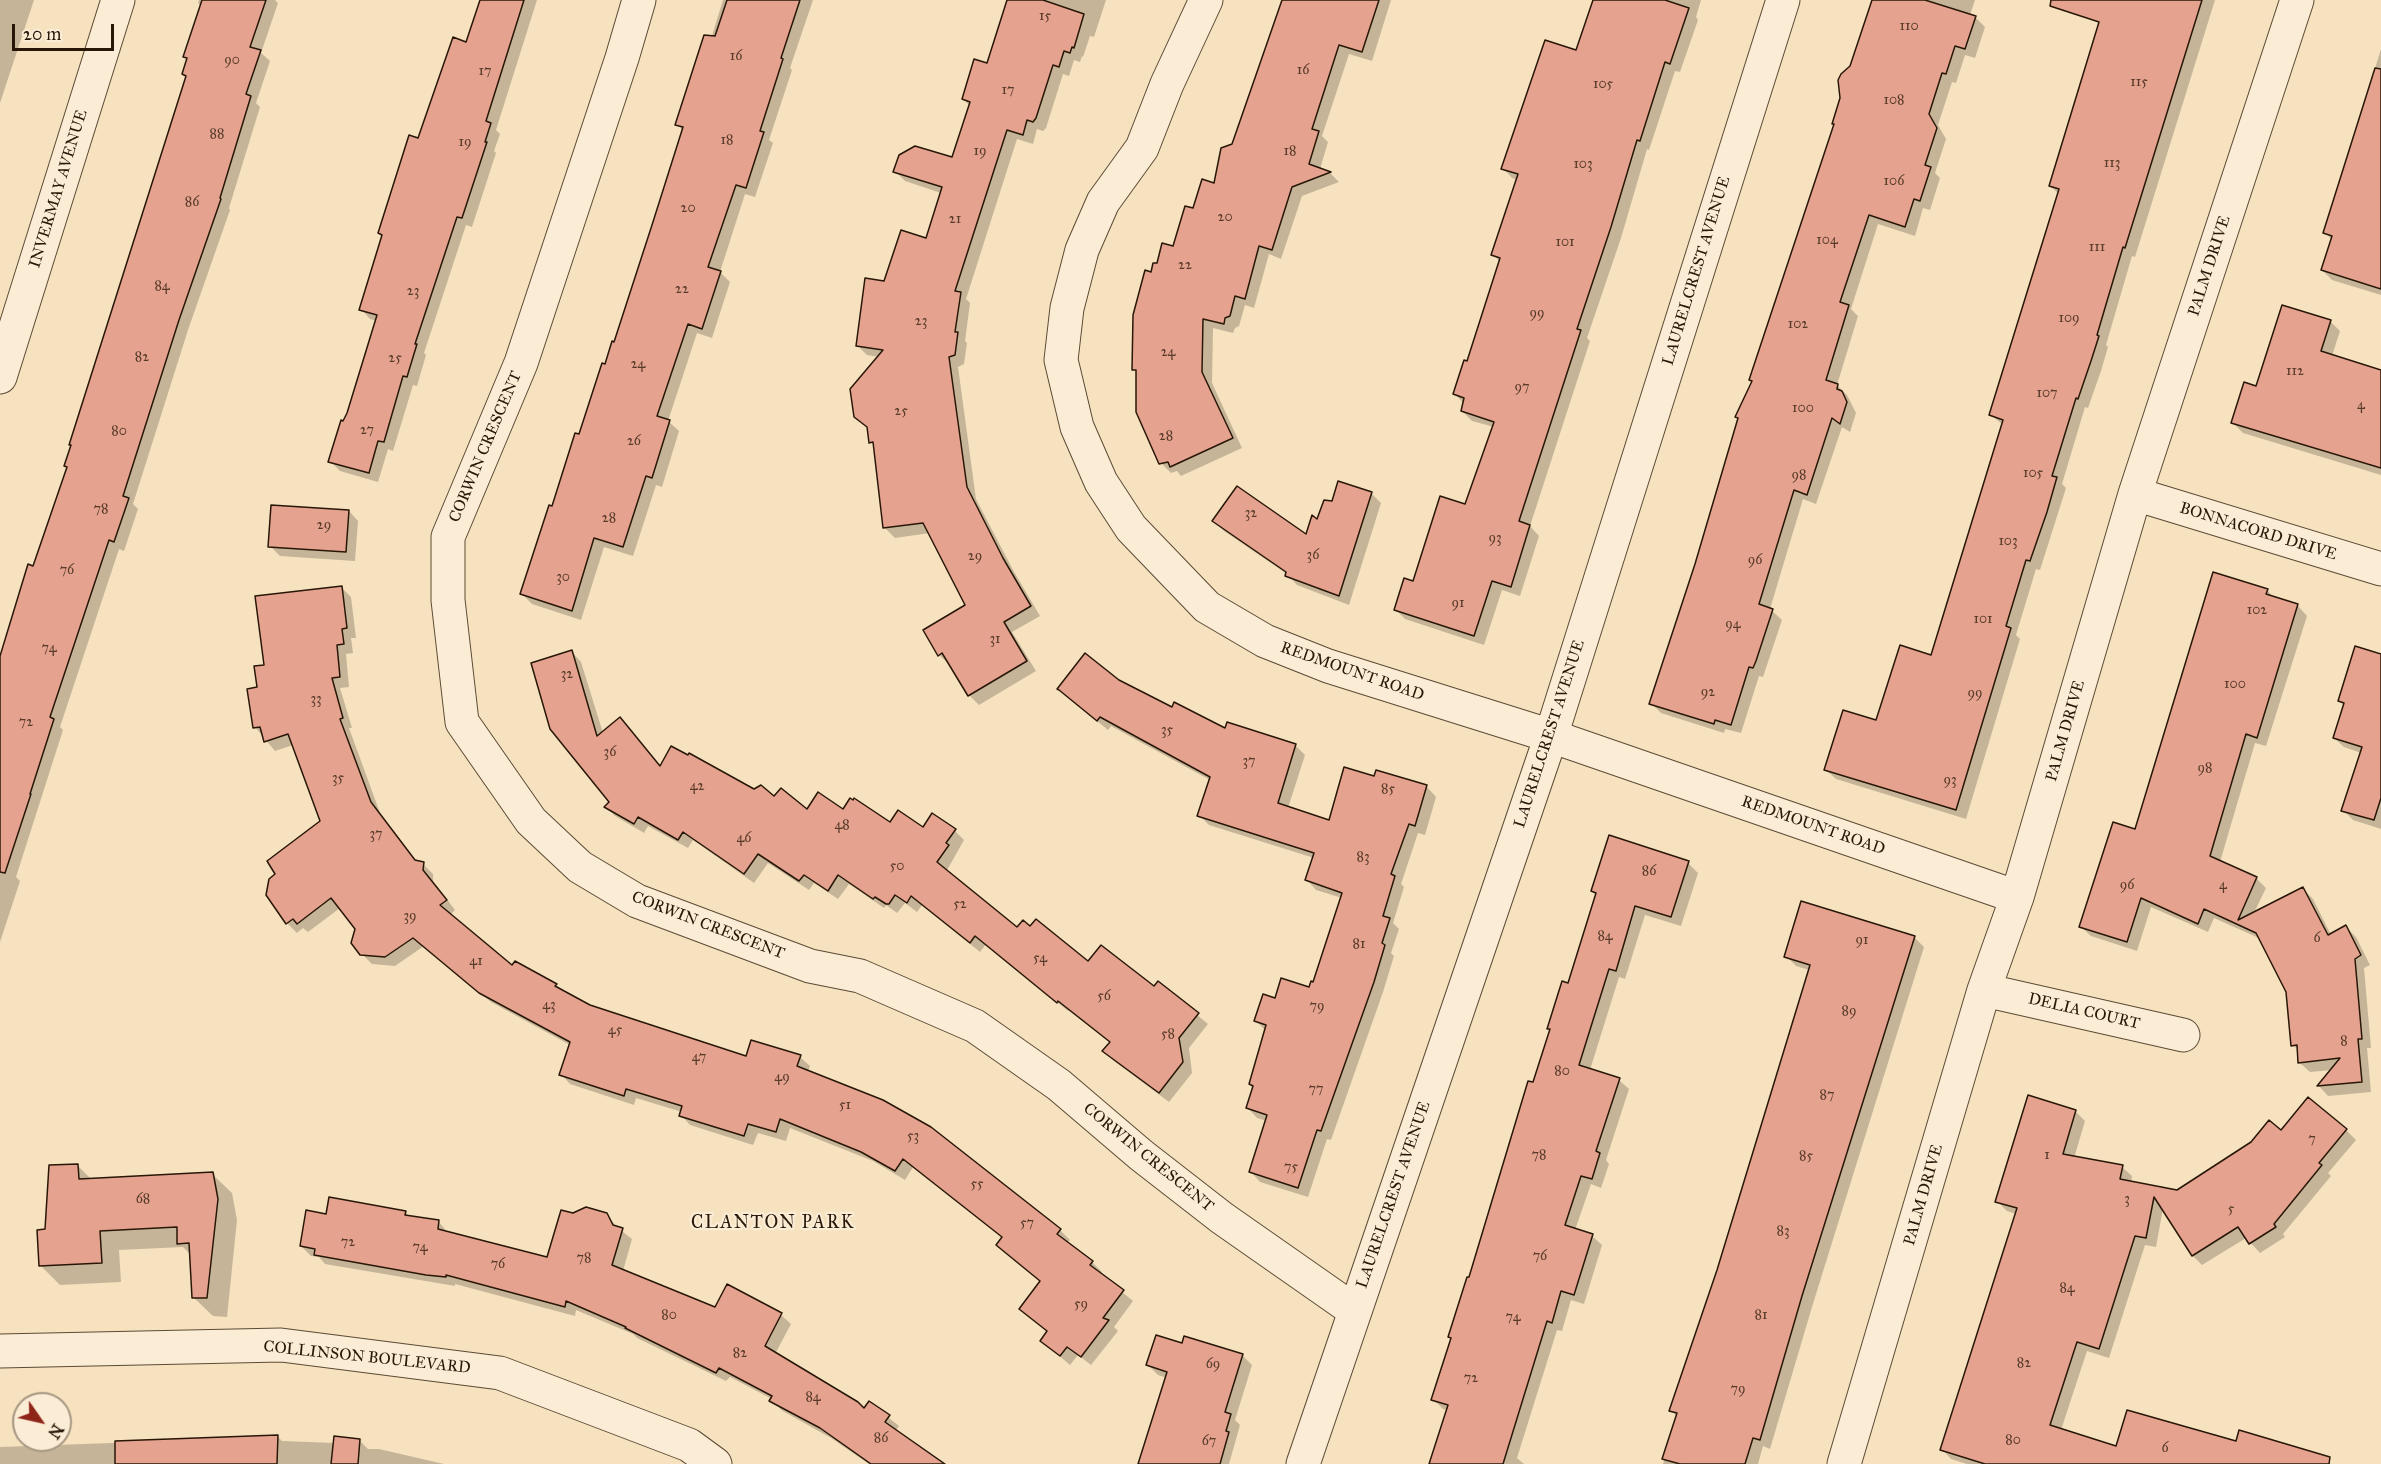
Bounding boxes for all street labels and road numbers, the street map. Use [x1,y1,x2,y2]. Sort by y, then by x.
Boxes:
street label: INVERMAY AVENUE [26,108,92,270]
street label: LAURELCREST AVENUE [1659,174,1735,368]
street label: PALM DRIVE [2185,213,2235,319]
street label: CORWIN CRESCENT [445,369,527,525]
street label: BONNACORD DRIVE [2177,499,2339,565]
street label: REDMOUNT ROAD [1278,638,1426,706]
street label: LAURELCREST AVENUE [1510,638,1590,830]
street label: PALM DRIVE [2042,678,2090,784]
street label: REDMOUNT ROAD [1739,792,1887,860]
street label: CORWIN CRESCENT [629,888,787,964]
street label: DELIA COURT [2026,990,2142,1034]
street label: CORWIN CRESCENT [1079,1099,1217,1217]
street label: LAURELCREST AVENUE [1353,1099,1435,1291]
street label: PALM DRIVE [1900,1142,1948,1248]
street label: COLLINSON BOULEVARD [262,1338,472,1378]

